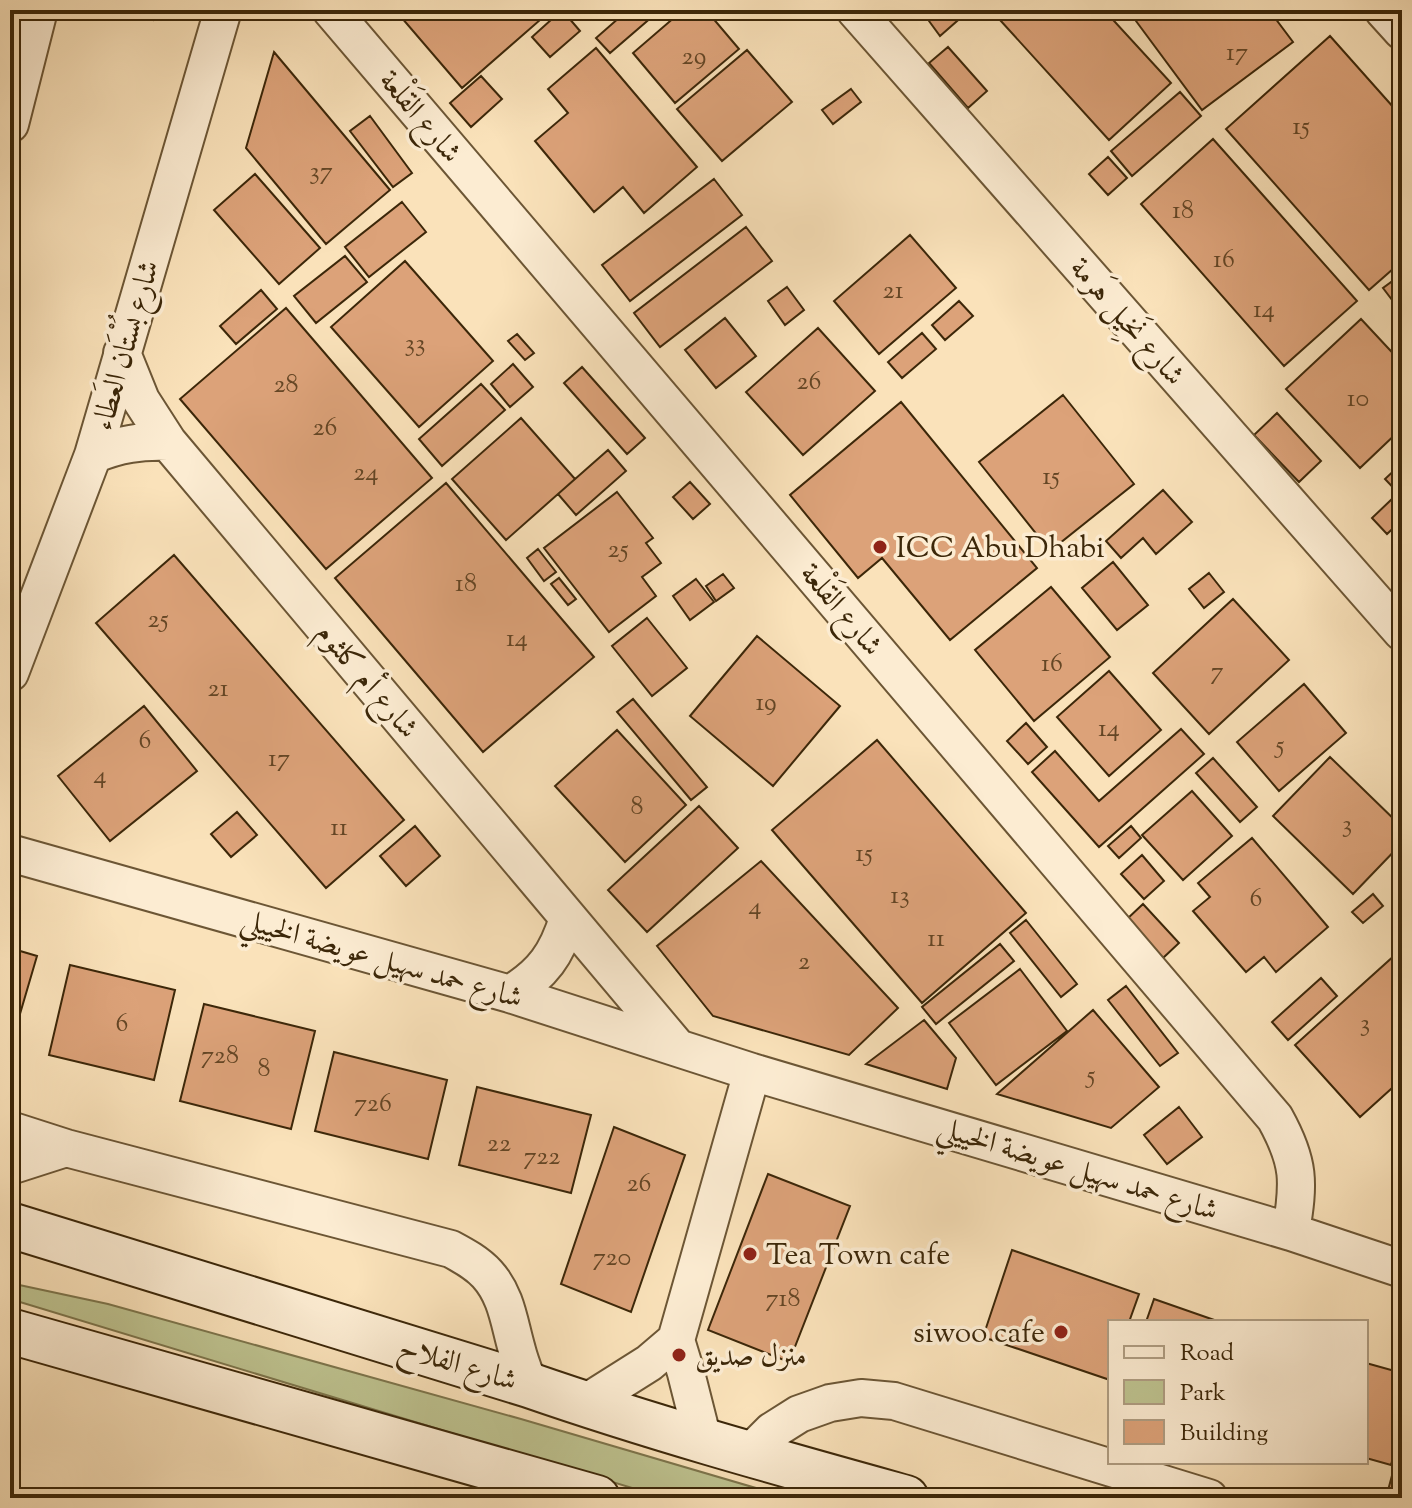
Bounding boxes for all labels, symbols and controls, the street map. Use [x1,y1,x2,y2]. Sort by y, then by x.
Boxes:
house number: 17 [1226,35,1248,72]
house number: 29 [682,39,706,76]
street label: شارع القَلْعة [367,60,473,174]
house number: 15 [1292,109,1310,146]
house number: 37 [309,154,333,191]
house number: 18 [1172,193,1194,230]
house number: 16 [1213,242,1235,279]
street label: شارع نَخِيل هَرمة [1057,247,1196,397]
street label: شارع بُسْتَان العَطاء [77,254,173,436]
house number: 21 [882,273,904,310]
house number: 14 [1253,292,1275,329]
house number: 33 [404,326,426,363]
house number: 26 [796,364,822,401]
house number: 28 [273,367,299,404]
house number: 10 [1347,381,1369,418]
house number: 26 [312,410,338,447]
house number: 24 [353,455,379,492]
house number: 15 [1042,459,1060,496]
place label: ICC Abu Dhabi [896,528,1105,571]
house number: 25 [607,532,629,569]
marker: ICC Abu Dhabi [871,538,889,556]
street label: شارع القَلْعة [788,553,894,667]
house number: 18 [455,566,477,603]
house number: 25 [147,602,169,639]
street label: شارع أم كلثوم [303,613,429,750]
house number: 14 [506,621,528,658]
house number: 16 [1041,646,1063,683]
house number: 7 [1210,654,1224,691]
house number: 21 [207,671,229,708]
house number: 19 [755,685,777,722]
house number: 14 [1098,711,1120,748]
house number: 6 [139,723,151,760]
house number: 5 [1274,728,1285,765]
house number: 17 [268,741,290,778]
house number: 4 [93,758,107,795]
house number: 8 [630,789,644,826]
house number: 3 [1342,807,1352,844]
house number: 11 [330,810,348,847]
house number: 15 [855,836,873,873]
house number: 13 [890,878,910,915]
house number: 6 [1250,881,1262,918]
house number: 4 [748,889,762,926]
street label: شارع حمد سهيل عويضة الخييلي [234,900,527,1026]
house number: 11 [927,921,945,958]
house number: 2 [798,944,810,981]
house number: 6 [116,1006,128,1043]
house number: 3 [1360,1006,1370,1043]
house number: 728 [201,1038,239,1075]
house number: 8 [257,1051,271,1088]
house number: 5 [1085,1058,1096,1095]
house number: 726 [354,1086,392,1123]
street label: شارع حمد سهيل عويضة الخييلي [930,1107,1223,1238]
house number: 22 [487,1126,511,1163]
house number: 722 [523,1139,561,1176]
house number: 26 [626,1166,652,1203]
place label: Tea Town cafe [766,1235,950,1278]
house number: 720 [593,1240,631,1277]
marker: Tea Town cafe [741,1245,759,1263]
house number: 718 [766,1281,800,1318]
place label: siwoo cafe [913,1313,1045,1356]
legend [1108,1320,1368,1464]
marker: siwoo cafe [1052,1323,1070,1341]
street label: شارع الفلاح [392,1327,522,1406]
place label: منزل صديق [695,1336,807,1379]
text: Road [1180,1337,1234,1371]
marker: منزل صديق [670,1346,688,1364]
text: Park [1180,1377,1226,1411]
text: Building [1180,1417,1269,1451]

